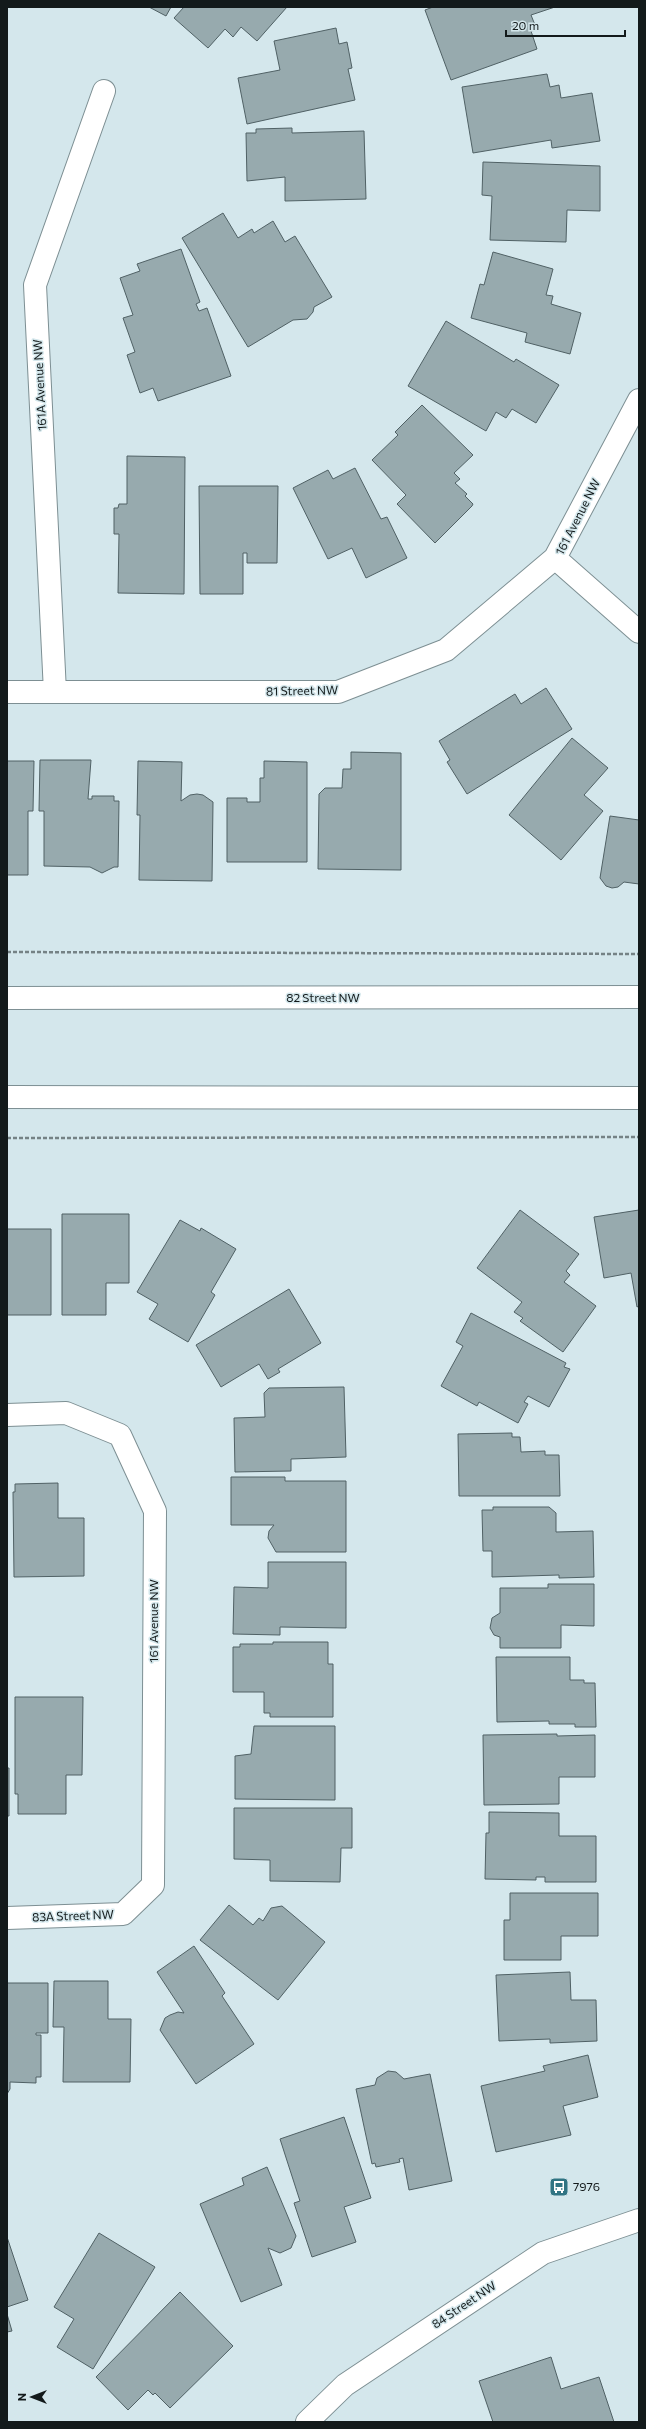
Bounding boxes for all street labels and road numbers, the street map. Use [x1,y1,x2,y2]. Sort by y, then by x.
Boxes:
street label: 161A Avenue NW [30,339,48,431]
street label: 161 Avenue NW [552,476,602,557]
street label: 81 Street NW [266,682,338,698]
street label: 82 Street NW [286,990,360,1004]
street label: 161 Avenue NW [146,1579,160,1663]
street label: 83A Street NW [32,1907,114,1923]
street label: 84 Street NW [429,2278,498,2331]

